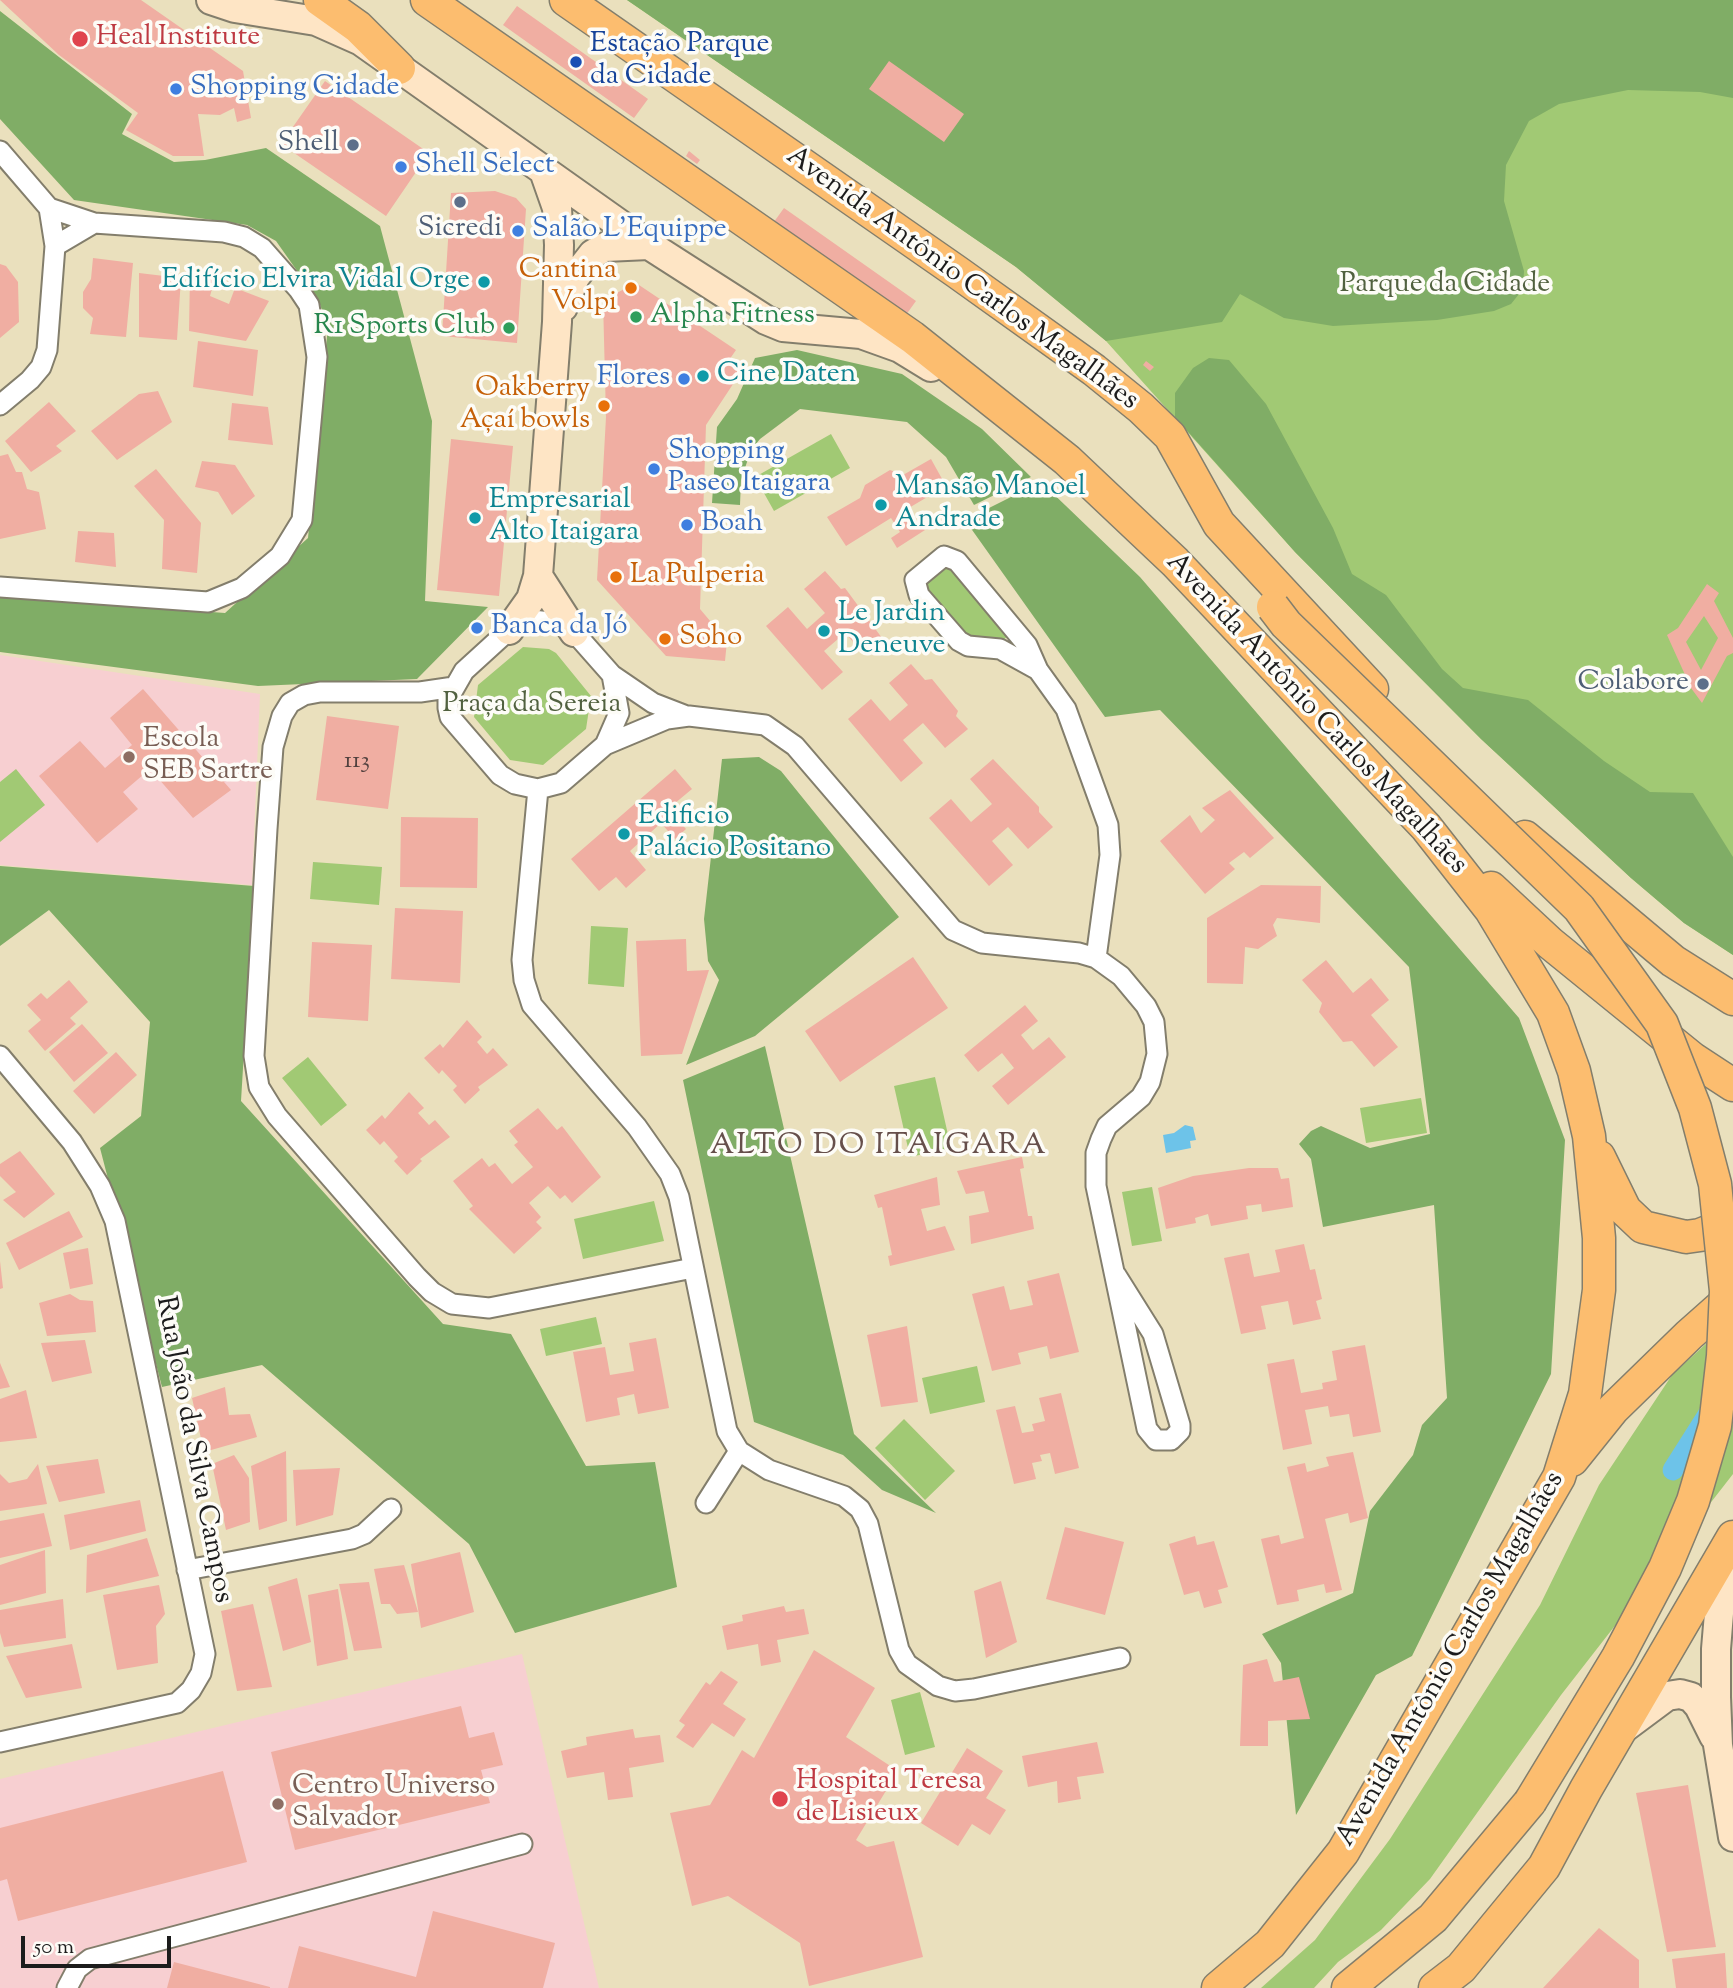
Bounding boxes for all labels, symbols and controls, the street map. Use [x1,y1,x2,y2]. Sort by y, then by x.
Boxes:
place label: Heal Institute [96,22,260,56]
marker: Heal Institute [70,29,90,49]
place label: Estação Parque da Cidade [590,29,769,95]
marker: Estação Parque da Cidade [568,54,584,70]
place label: Shopping Cidade [190,72,399,106]
marker: Shopping Cidade [168,81,184,97]
place label: Shell [278,128,339,162]
marker: Shell [345,137,361,153]
street label: Avenida Antônio Carlos Magalhães [778,141,1144,419]
place label: Shell Select [415,150,555,184]
marker: Shell Select [393,159,409,175]
marker: Sicredi [452,194,468,210]
place label: Sicredi [418,213,502,247]
place label: Salão L'Equippe [532,214,727,248]
marker: Salão L'Equippe [510,223,526,239]
place label: Cantina Volpi [519,255,617,321]
place label: Edifício Elvira Vidal Orge [162,265,470,299]
park label: Parque da Cidade [1340,269,1550,303]
marker: Edifício Elvira Vidal Orge [476,274,492,290]
marker: Cantina Volpi [623,280,639,296]
place label: Alpha Fitness [650,300,815,334]
marker: Alpha Fitness [628,309,644,325]
place label: R1 Sports Club [314,311,495,345]
marker: R1 Sports Club [501,320,517,336]
place label: Cine Daten [717,359,856,393]
place label: Flores [597,362,670,396]
marker: Cine Daten [695,368,711,384]
marker: Flores [676,371,692,387]
place label: Oakberry Açaí bowls [460,373,590,439]
marker: Oakberry Açaí bowls [596,398,612,414]
place label: Shopping Paseo Itaigara [668,436,831,502]
marker: Shopping Paseo Itaigara [646,461,662,477]
place label: Mansão Manoel Andrade [895,472,1086,538]
place label: Empresarial Alto Itaigara [489,485,639,551]
marker: Mansão Manoel Andrade [873,497,889,513]
place label: Boah [701,508,763,542]
marker: Empresarial Alto Itaigara [467,510,483,526]
marker: Boah [679,517,695,533]
street label: Avenida Antônio Carlos Magalhães [1157,547,1473,883]
place label: La Pulperia [630,560,765,594]
marker: La Pulperia [608,569,624,585]
place label: Le Jardin Deneuve [838,598,946,664]
place label: Banca da Jó [491,611,627,645]
marker: Banca da Jó [469,620,485,636]
place label: Soho [679,622,742,656]
marker: Le Jardin Deneuve [816,623,832,639]
marker: Soho [657,631,673,647]
place label: Colabore [1577,667,1689,701]
marker: Colabore [1695,676,1711,692]
park label: Praça da Sereia [443,689,621,723]
place label: Escola SEB Sartre [143,724,273,790]
marker: Escola SEB Sartre [121,749,137,765]
house number: 113 [344,749,370,777]
place label: Edificio Palácio Positano [638,801,831,867]
marker: Edificio Palácio Positano [616,826,632,842]
district label: ALTO DO ITAIGARA [712,1130,1046,1166]
street label: Rua João da Silva Campos [146,1294,238,1606]
street label: Avenida Antônio Carlos Magalhães [1331,1467,1573,1853]
place label: Hospital Teresa de Lisieux [796,1766,982,1832]
place label: Centro Universo Salvador [292,1771,495,1837]
marker: Hospital Teresa de Lisieux [770,1789,790,1809]
marker: Centro Universo Salvador [270,1796,286,1812]
scale bar [24,1922,175,1966]
text: 50 m [34,1933,74,1963]

